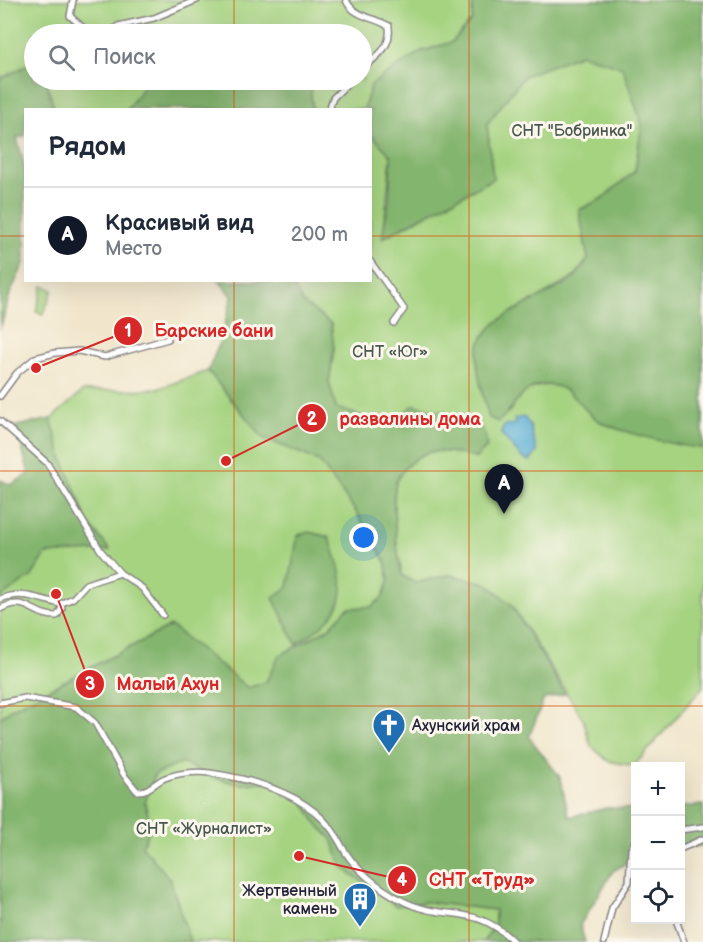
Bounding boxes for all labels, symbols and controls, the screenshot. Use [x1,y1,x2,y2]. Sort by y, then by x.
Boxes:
search box [24,24,372,90]
icon: search [45,41,78,74]
text: Поиск [93,44,156,71]
park label: СНТ "Бобринка" [511,122,633,141]
text: Рядом [48,132,126,163]
text: Красивый вид [105,210,254,237]
text: A [61,223,74,247]
text: 200 m [291,223,348,247]
text: Место [105,237,162,261]
callout: Барские бани [113,313,286,349]
text: 1 [124,321,132,342]
text: Барские бани [154,321,274,342]
park label: СНТ «Юг» [352,343,428,362]
callout: развалины дома [297,400,493,436]
text: 2 [307,409,318,430]
text: развалины дома [339,409,481,430]
pin: A [484,464,524,514]
your location [349,523,378,552]
callout: Малый Ахун [75,666,232,702]
text: 3 [85,674,95,695]
text: Малый Ахун [117,674,219,695]
church icon: Ахунский храм [371,707,407,754]
place label: Ахунский храм [411,717,520,736]
map controls [631,762,685,924]
button: + [631,762,685,816]
button: − [631,816,685,870]
park label: СНТ «Журналист» [136,820,272,839]
callout: СНТ «Труд» [387,862,547,898]
text: 4 [397,870,408,891]
text: СНТ «Труд» [429,870,535,891]
button: locate [631,870,685,924]
building icon: Жертвенный камень [342,881,378,928]
place label: Жертвенный камень [242,882,337,919]

